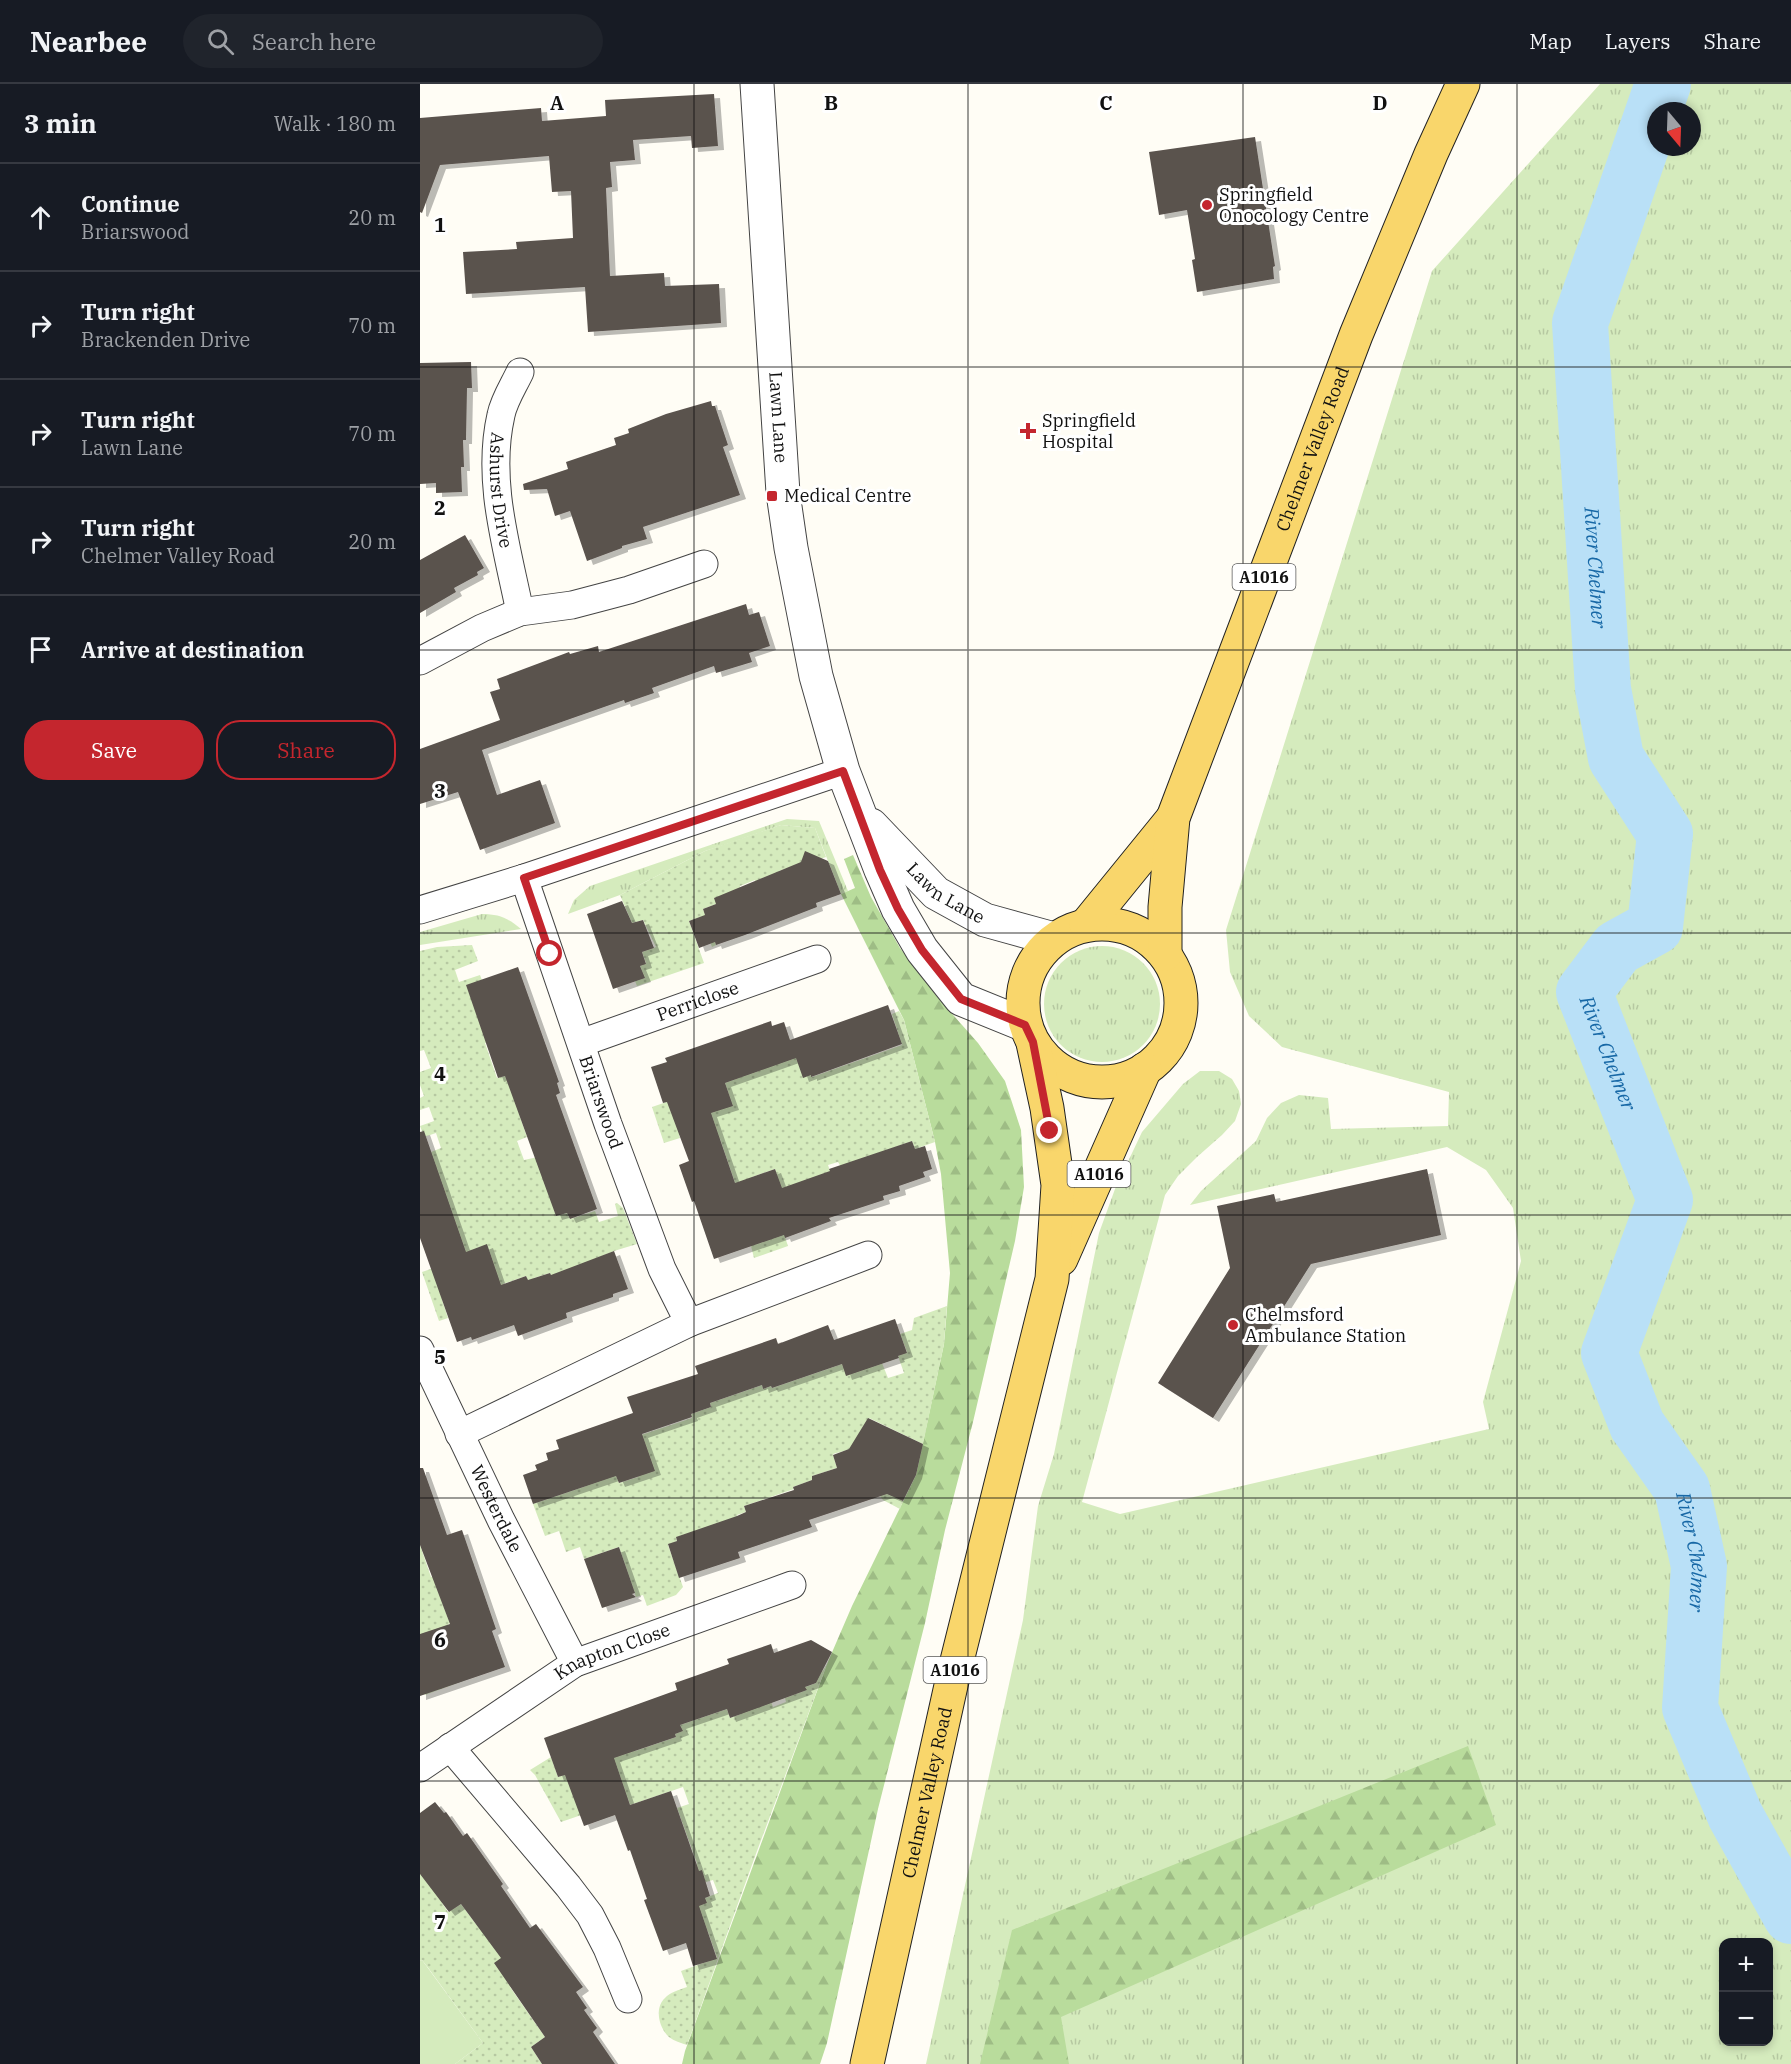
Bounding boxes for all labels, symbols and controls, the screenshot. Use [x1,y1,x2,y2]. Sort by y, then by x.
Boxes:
search box [183,14,603,68]
text: Nearbee [30,23,147,60]
icon: search [204,25,237,58]
text: Search here [252,27,376,56]
text: Map [1529,27,1572,55]
text: Layers [1605,27,1671,55]
text: Share [1704,27,1761,55]
text: A [550,89,564,116]
text: B [824,89,838,116]
text: C [1099,89,1113,116]
text: D [1372,89,1388,116]
north arrow [1647,102,1701,156]
text: 3 min [24,106,97,140]
text: Walk · 180 m [274,110,396,137]
place label: Springfield Onocology Centre [1219,183,1369,227]
text: Continue [81,189,180,218]
marker: Springfield Onocology Centre [1200,198,1214,212]
icon: ahead [24,201,57,234]
text: 20 m [348,204,396,231]
text: 1 [434,211,446,238]
text: Briarswood [81,218,190,245]
text: Turn right [81,297,195,326]
icon: right [24,309,57,342]
text: 70 m [348,312,396,339]
text: Brackenden Drive [81,326,250,353]
street label: Chelmer Valley Road [1271,363,1354,535]
street label: Lawn Lane [764,371,793,464]
text: Turn right [81,405,195,434]
place label: Springfield Hospital [1042,409,1136,453]
icon: right [24,417,57,450]
text: 70 m [348,420,396,447]
marker: Springfield Hospital [1019,422,1037,440]
street label: Ashurst Drive [485,431,518,550]
text: Lawn Lane [81,434,183,461]
place label: Medical Centre [784,484,911,507]
marker: Medical Centre [765,489,779,503]
text: 2 [434,494,446,521]
water label: River Chelmer [1579,505,1613,630]
text: Turn right [81,513,195,542]
icon: right [24,525,57,558]
text: 20 m [348,528,396,555]
text: Chelmer Valley Road [81,542,275,569]
road number: A1016 [1232,564,1296,590]
icon: arrive [24,633,57,666]
text: Arrive at destination [81,635,304,664]
button: Save [24,720,204,780]
button: Share [216,720,396,780]
text: 3 [434,777,446,804]
street label: Lawn Lane [902,857,989,929]
route start [536,940,562,966]
street label: Perriclose [654,976,742,1026]
water label: River Chelmer [1573,991,1643,1116]
street label: Briarswood [574,1052,628,1152]
text: 4 [434,1060,446,1087]
route end [1036,1117,1062,1143]
road number: A1016 [1068,1161,1130,1187]
place label: Chelmsford Ambulance Station [1245,1303,1406,1347]
marker: Chelmsford Ambulance Station [1226,1318,1240,1332]
text: 5 [434,1343,446,1370]
street label: Westerdale [465,1461,528,1556]
water label: River Chelmer [1670,1488,1713,1614]
street label: Knapton Close [550,1618,673,1685]
text: 6 [434,1626,446,1653]
road number: A1016 [924,1657,986,1683]
street label: Chelmer Valley Road [897,1705,957,1880]
text: 7 [434,1908,446,1935]
map controls [1719,1938,1773,2046]
button: + [1719,1938,1773,1992]
button: − [1719,1992,1773,2046]

